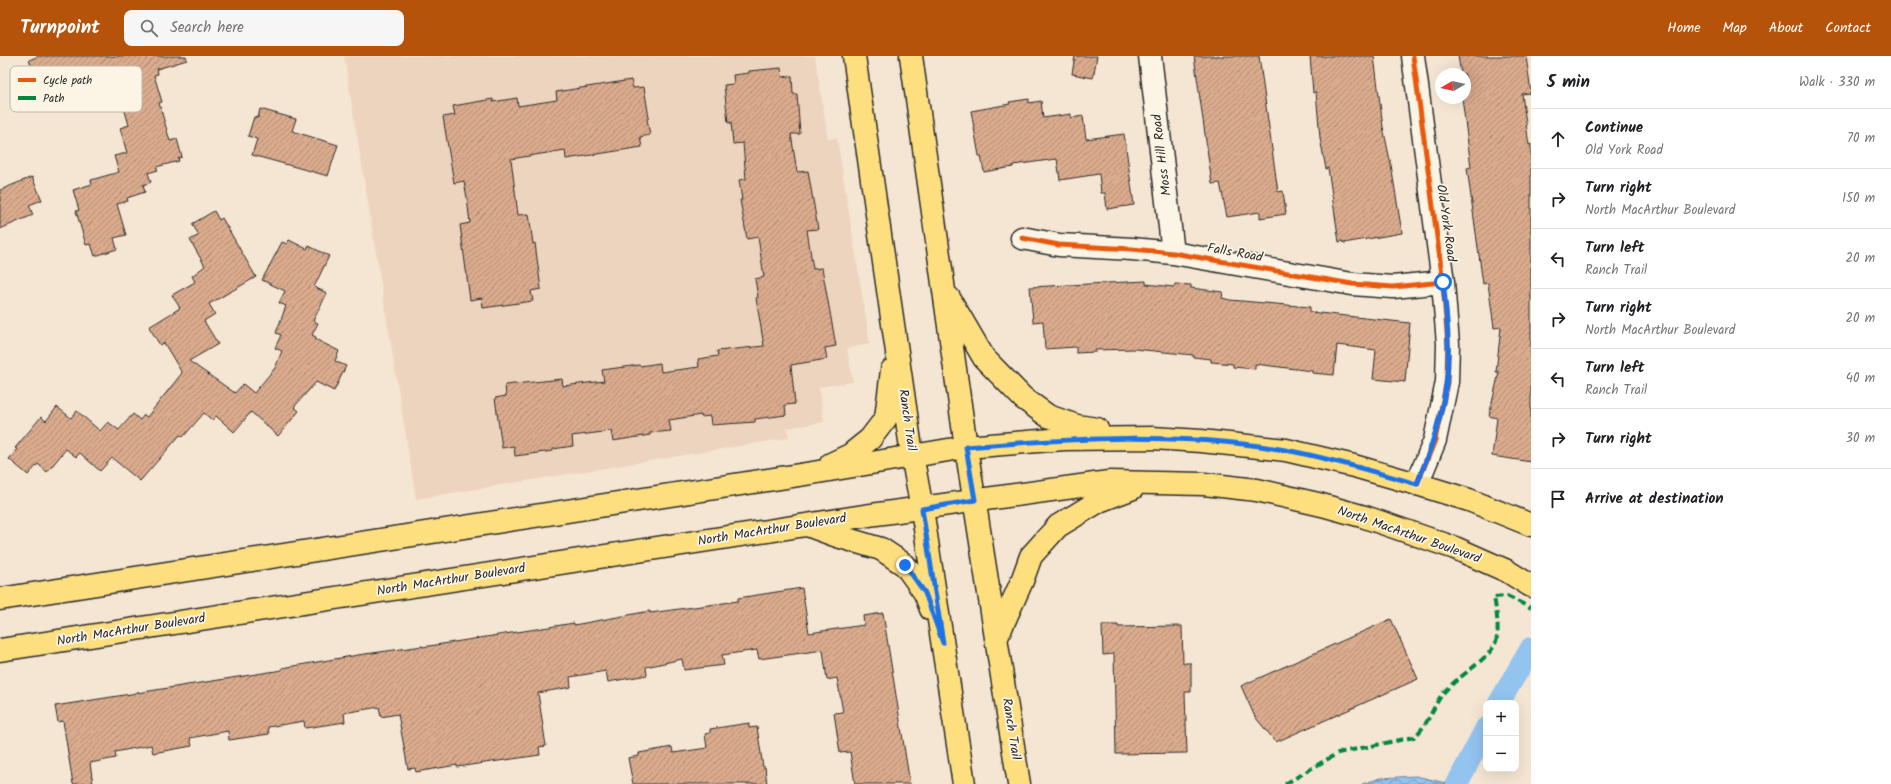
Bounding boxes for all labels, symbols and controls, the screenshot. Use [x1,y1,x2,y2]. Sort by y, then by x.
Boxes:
search box [124,10,404,46]
text: Turnpoint [20,13,100,43]
text: Search here [170,16,244,40]
icon: search [138,17,160,39]
text: Home [1667,17,1701,39]
text: Map [1723,17,1747,39]
text: About [1769,17,1803,39]
text: Contact [1825,17,1871,39]
legend [10,66,142,112]
north arrow [1435,68,1471,104]
text: 5 min [1547,69,1590,96]
text: Cycle path [43,72,92,90]
text: Walk · 330 m [1799,72,1875,93]
text: Path [43,90,64,108]
street label: Moss Hill Road [1147,113,1177,197]
text: Continue [1585,116,1643,140]
icon: ahead [1547,128,1569,150]
text: 70 m [1847,128,1875,149]
text: Old York Road [1585,140,1663,161]
text: Turn right [1585,176,1652,200]
street label: Old York Road [1430,183,1462,264]
icon: right [1547,188,1569,210]
text: 150 m [1842,188,1875,209]
text: North MacArthur Boulevard [1585,200,1735,221]
text: Turn left [1585,236,1645,260]
street label: Falls Road [1206,238,1265,268]
icon: left [1547,248,1569,270]
text: 20 m [1845,248,1875,269]
text: Ranch Trail [1585,260,1647,281]
route start [1434,273,1452,291]
text: Turn right [1585,296,1652,320]
icon: right [1547,308,1569,330]
text: 20 m [1845,308,1875,329]
text: North MacArthur Boulevard [1585,320,1735,341]
text: Turn left [1585,356,1645,380]
icon: left [1547,368,1569,390]
text: 40 m [1846,368,1875,389]
text: Ranch Trail [1585,380,1647,401]
street label: Ranch Trail [892,388,922,452]
text: Turn right [1585,427,1652,451]
icon: right [1547,428,1569,450]
text: 30 m [1846,428,1875,449]
text: Arrive at destination [1585,487,1724,511]
icon: arrive [1547,488,1569,510]
street label: North MacArthur Boulevard [1335,501,1484,570]
street label: North MacArthur Boulevard [696,508,848,552]
route end [896,556,914,574]
street label: North MacArthur Boulevard [375,558,527,602]
street label: North MacArthur Boulevard [55,608,207,652]
street label: Ranch Trail [996,697,1026,761]
map controls [1483,700,1519,772]
button: + [1483,700,1519,736]
button: − [1483,736,1519,772]

